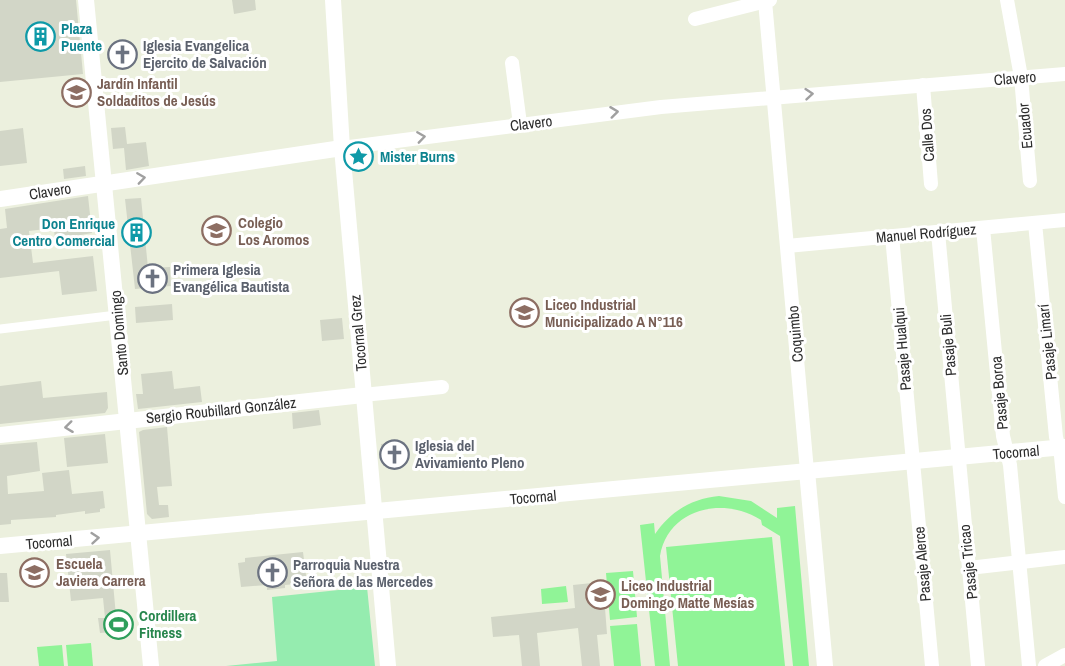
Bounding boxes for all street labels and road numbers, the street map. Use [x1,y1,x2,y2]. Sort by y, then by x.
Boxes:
street label: Clavero [993,66,1037,90]
street label: Ecuador [1013,102,1037,150]
street label: Calle Dos [915,108,939,162]
street label: Clavero [509,110,553,136]
street label: Clavero [27,177,73,205]
street label: Manuel Rodríguez [875,218,977,248]
street label: Santo Domingo [105,289,133,376]
street label: Tocornal Grez [344,294,372,372]
street label: Pasaje Limarí [1033,303,1061,381]
street label: Coquimbo [782,305,808,363]
street label: Pasaje Hualqui [888,307,916,391]
street label: Pasaje Buli [935,313,961,377]
street label: Pasaje Boroa [985,355,1013,431]
street label: Sergio Roubillard González [145,392,297,428]
street label: Tocornal [992,440,1040,464]
street label: Tocornal [509,485,557,509]
street label: Pasaje Tricao [954,523,982,601]
street label: Pasaje Alerce [908,525,936,602]
street label: Tocornal [25,530,73,554]

